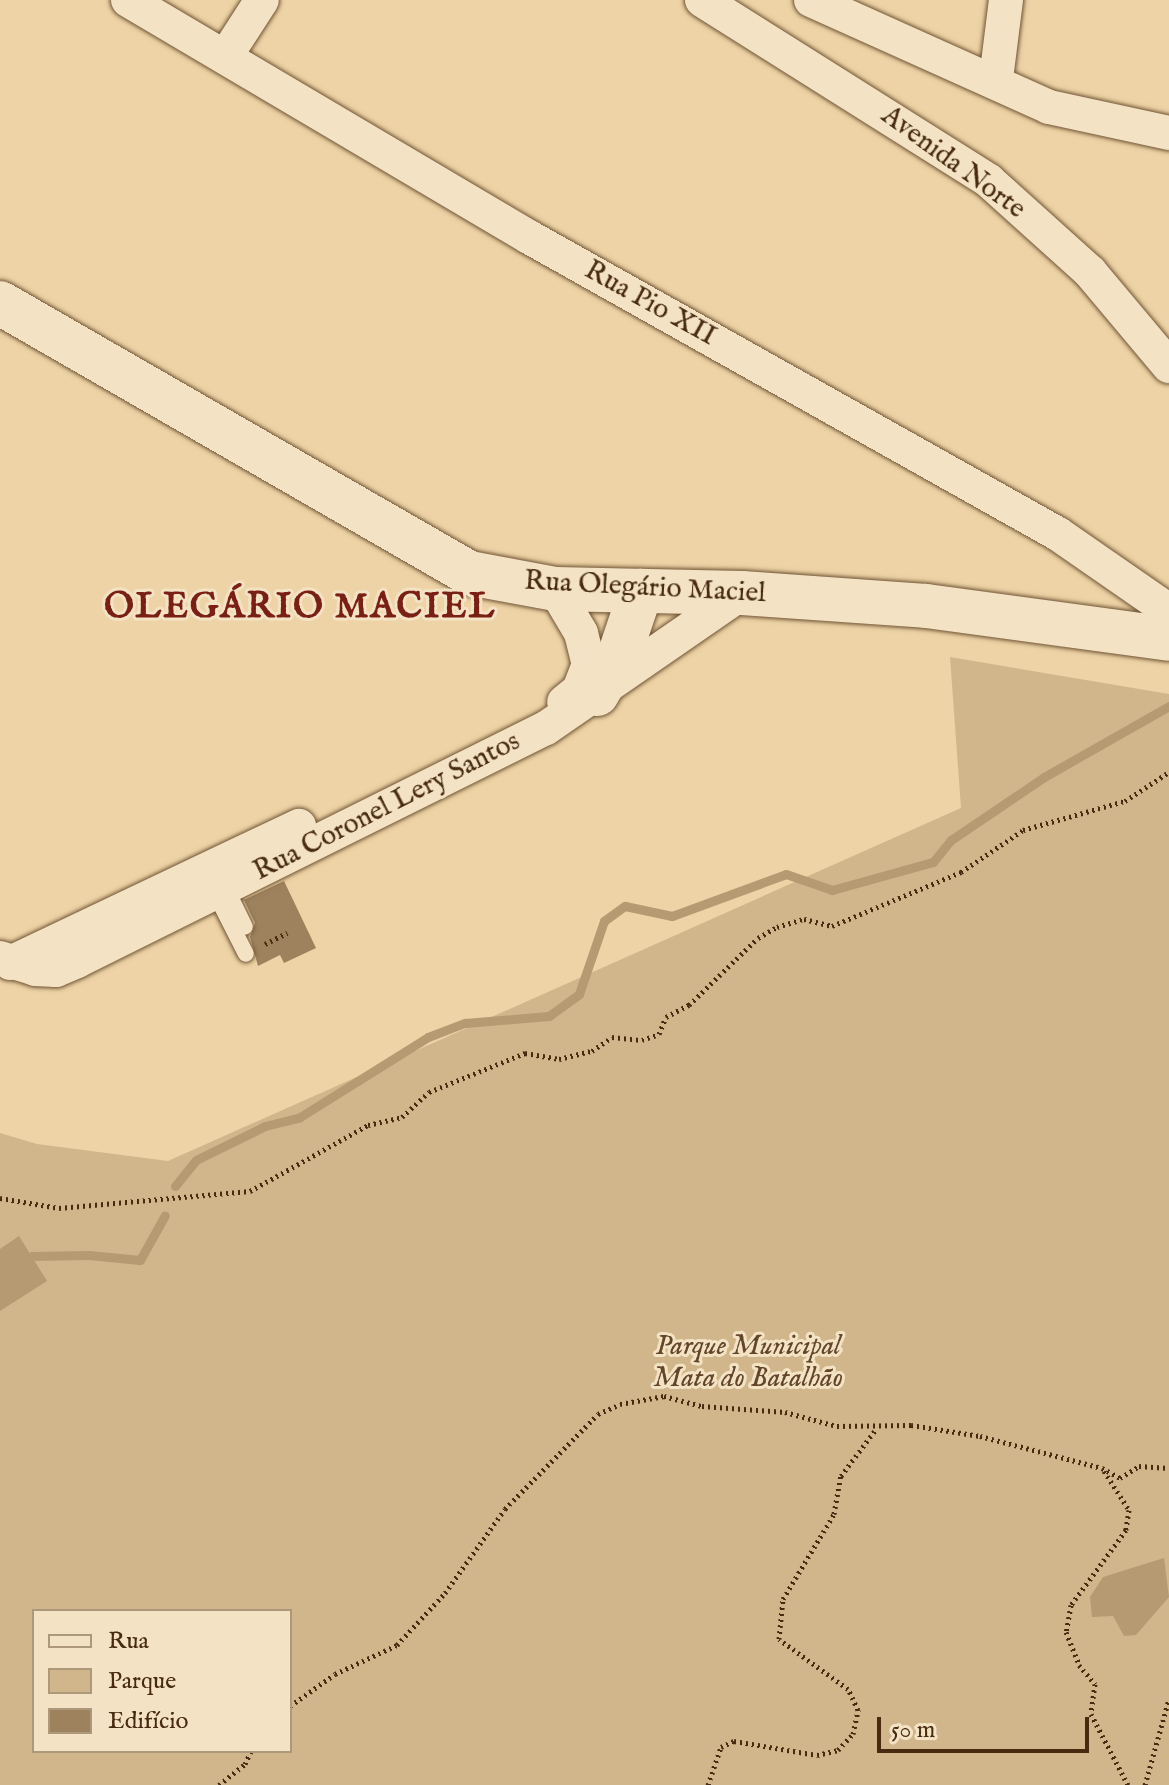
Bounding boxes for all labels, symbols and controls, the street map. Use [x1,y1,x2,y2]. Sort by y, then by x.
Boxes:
street label: Avenida Norte [874,99,1032,227]
street label: Rua Pio XII [578,254,722,354]
street label: Rua Olegário Maciel [523,565,767,611]
district label: OLEGÁRIO MACIEL [104,586,496,630]
street label: Rua Coronel Lery Santos [248,725,526,889]
park label: Parque Municipal Mata do Batalhão [653,1330,843,1396]
legend [32,1609,292,1753]
text: Rua [108,1626,149,1657]
text: Parque [108,1666,176,1697]
scale bar [881,1701,1093,1751]
text: Edifício [108,1706,188,1737]
text: 50 m [891,1715,935,1746]

